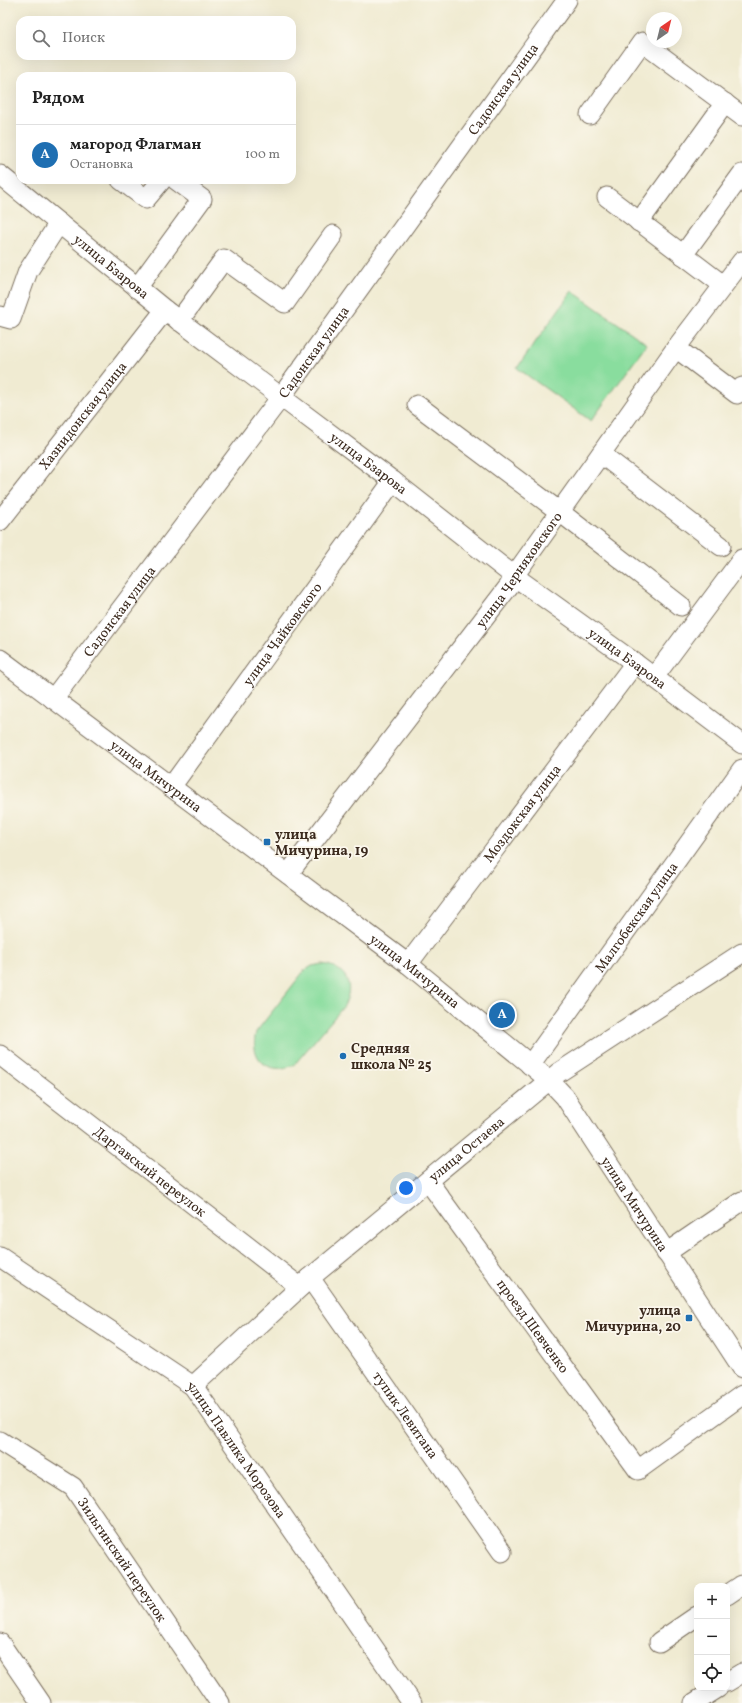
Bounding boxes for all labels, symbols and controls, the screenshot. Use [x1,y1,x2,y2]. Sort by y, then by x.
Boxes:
north arrow [646,12,682,48]
search box [16,16,296,60]
icon: search [30,27,52,49]
text: Поиск [62,28,105,49]
street label: Садонская улица [464,40,544,140]
text: Рядом [32,87,85,110]
text: магород Флагман [70,135,201,156]
text: A [40,146,50,164]
text: 100 m [245,146,280,164]
text: Остановка [70,156,133,174]
street label: улица Бзарова [69,231,152,304]
street label: Садонская улица [275,303,354,403]
street label: Хазнидонская улица [35,358,132,475]
street label: улица Бзарова [325,429,411,500]
street label: улица Черняховского [472,509,567,632]
street label: Садонская улица [80,563,161,662]
street label: улица Чайковского [239,579,327,690]
street label: улица Бзарова [584,624,670,694]
street label: улица Мичурина [105,736,205,818]
street label: Моздокская улица [480,761,566,867]
place label: улица Мичурина, 19 [275,826,368,861]
marker: улица Мичурина, 19 [262,837,272,847]
street label: Малгобекская улица [591,859,683,977]
street label: улица Мичурина [365,930,463,1014]
pin: A [489,1000,515,1030]
place label: Средняя школа № 25 [351,1040,432,1075]
marker: Средняя школа № 25 [338,1051,348,1061]
street label: улица Остаева [425,1113,509,1187]
street label: Даргавский переулок [89,1123,210,1222]
street label: улица Мичурина [595,1153,672,1256]
your location [396,1178,416,1198]
street label: проезд Шевченко [491,1276,573,1378]
place label: улица Мичурина, 20 [585,1302,681,1337]
marker: улица Мичурина, 20 [684,1313,694,1323]
street label: тупик Левитана [367,1368,442,1463]
street label: улица Павлика Морозова [183,1377,290,1523]
street label: Зильгинский переулок [72,1494,171,1627]
map controls [694,1583,730,1691]
button: + [694,1583,730,1619]
button: − [694,1619,730,1655]
button: locate [694,1655,730,1691]

